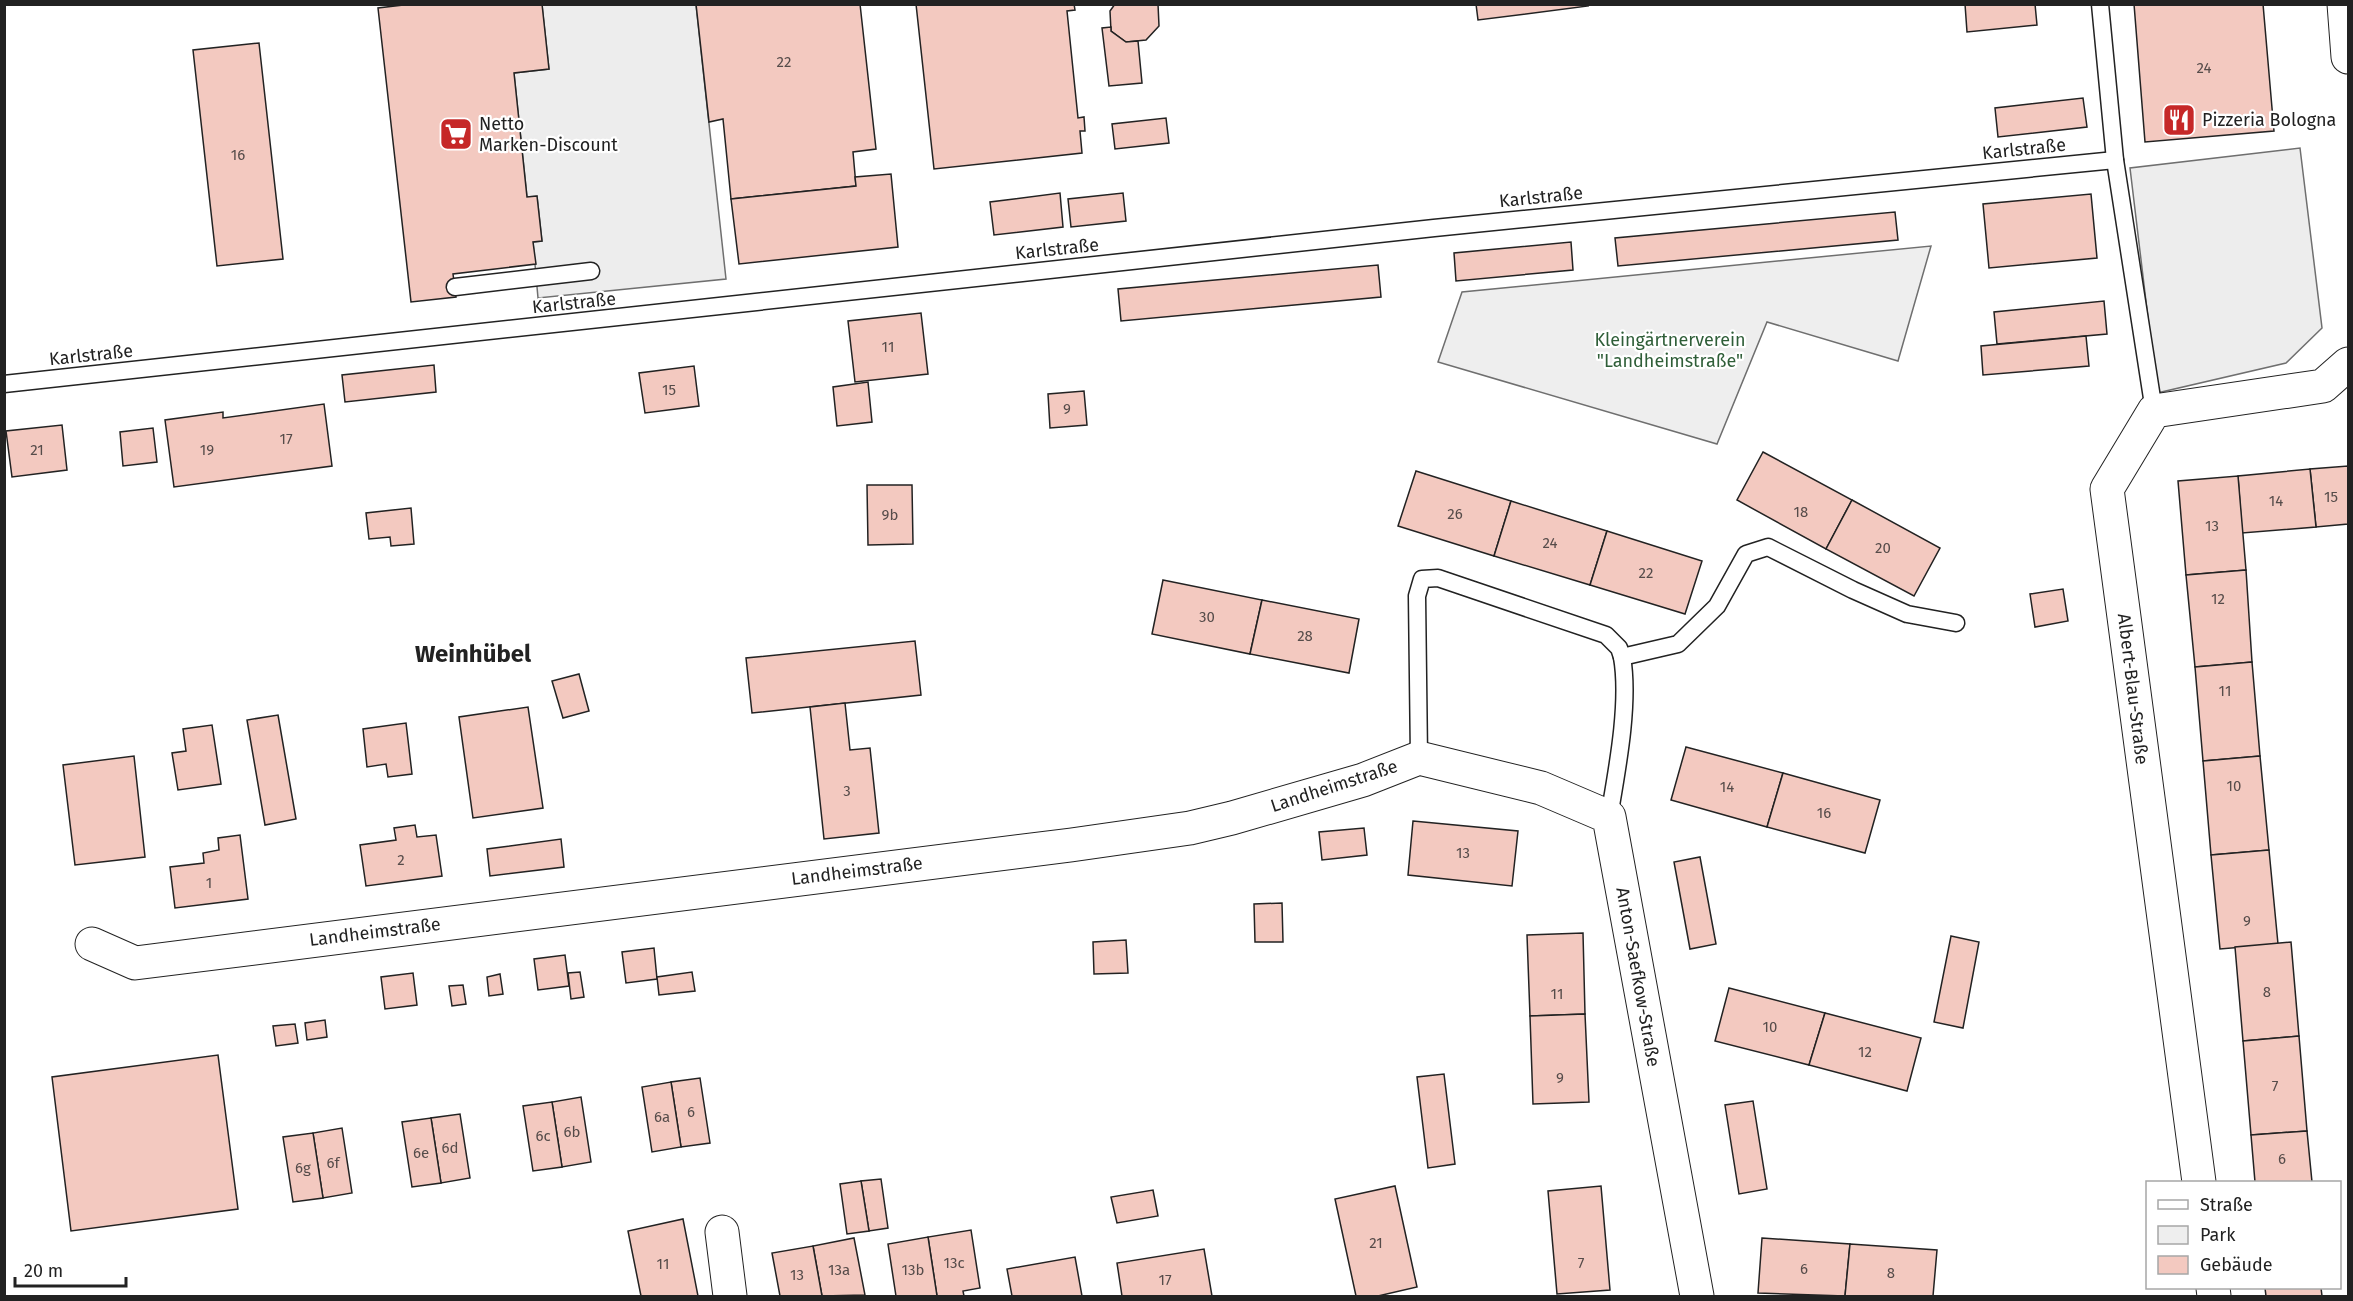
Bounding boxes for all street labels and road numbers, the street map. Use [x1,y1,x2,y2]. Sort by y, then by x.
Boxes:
street label: Karlstraße [1981,134,2067,164]
street label: Karlstraße [1498,182,1584,212]
street label: Karlstraße [1014,234,1100,264]
street label: Karlstraße [531,288,617,318]
street label: Karlstraße [48,340,134,370]
street label: Albert-Blau-Straße [2113,612,2153,766]
street label: Landheimstraße [1268,755,1400,817]
street label: Landheimstraße [790,852,924,890]
street label: Anton-Saefkow-Straße [1611,885,1665,1069]
street label: Landheimstraße [308,913,442,951]

